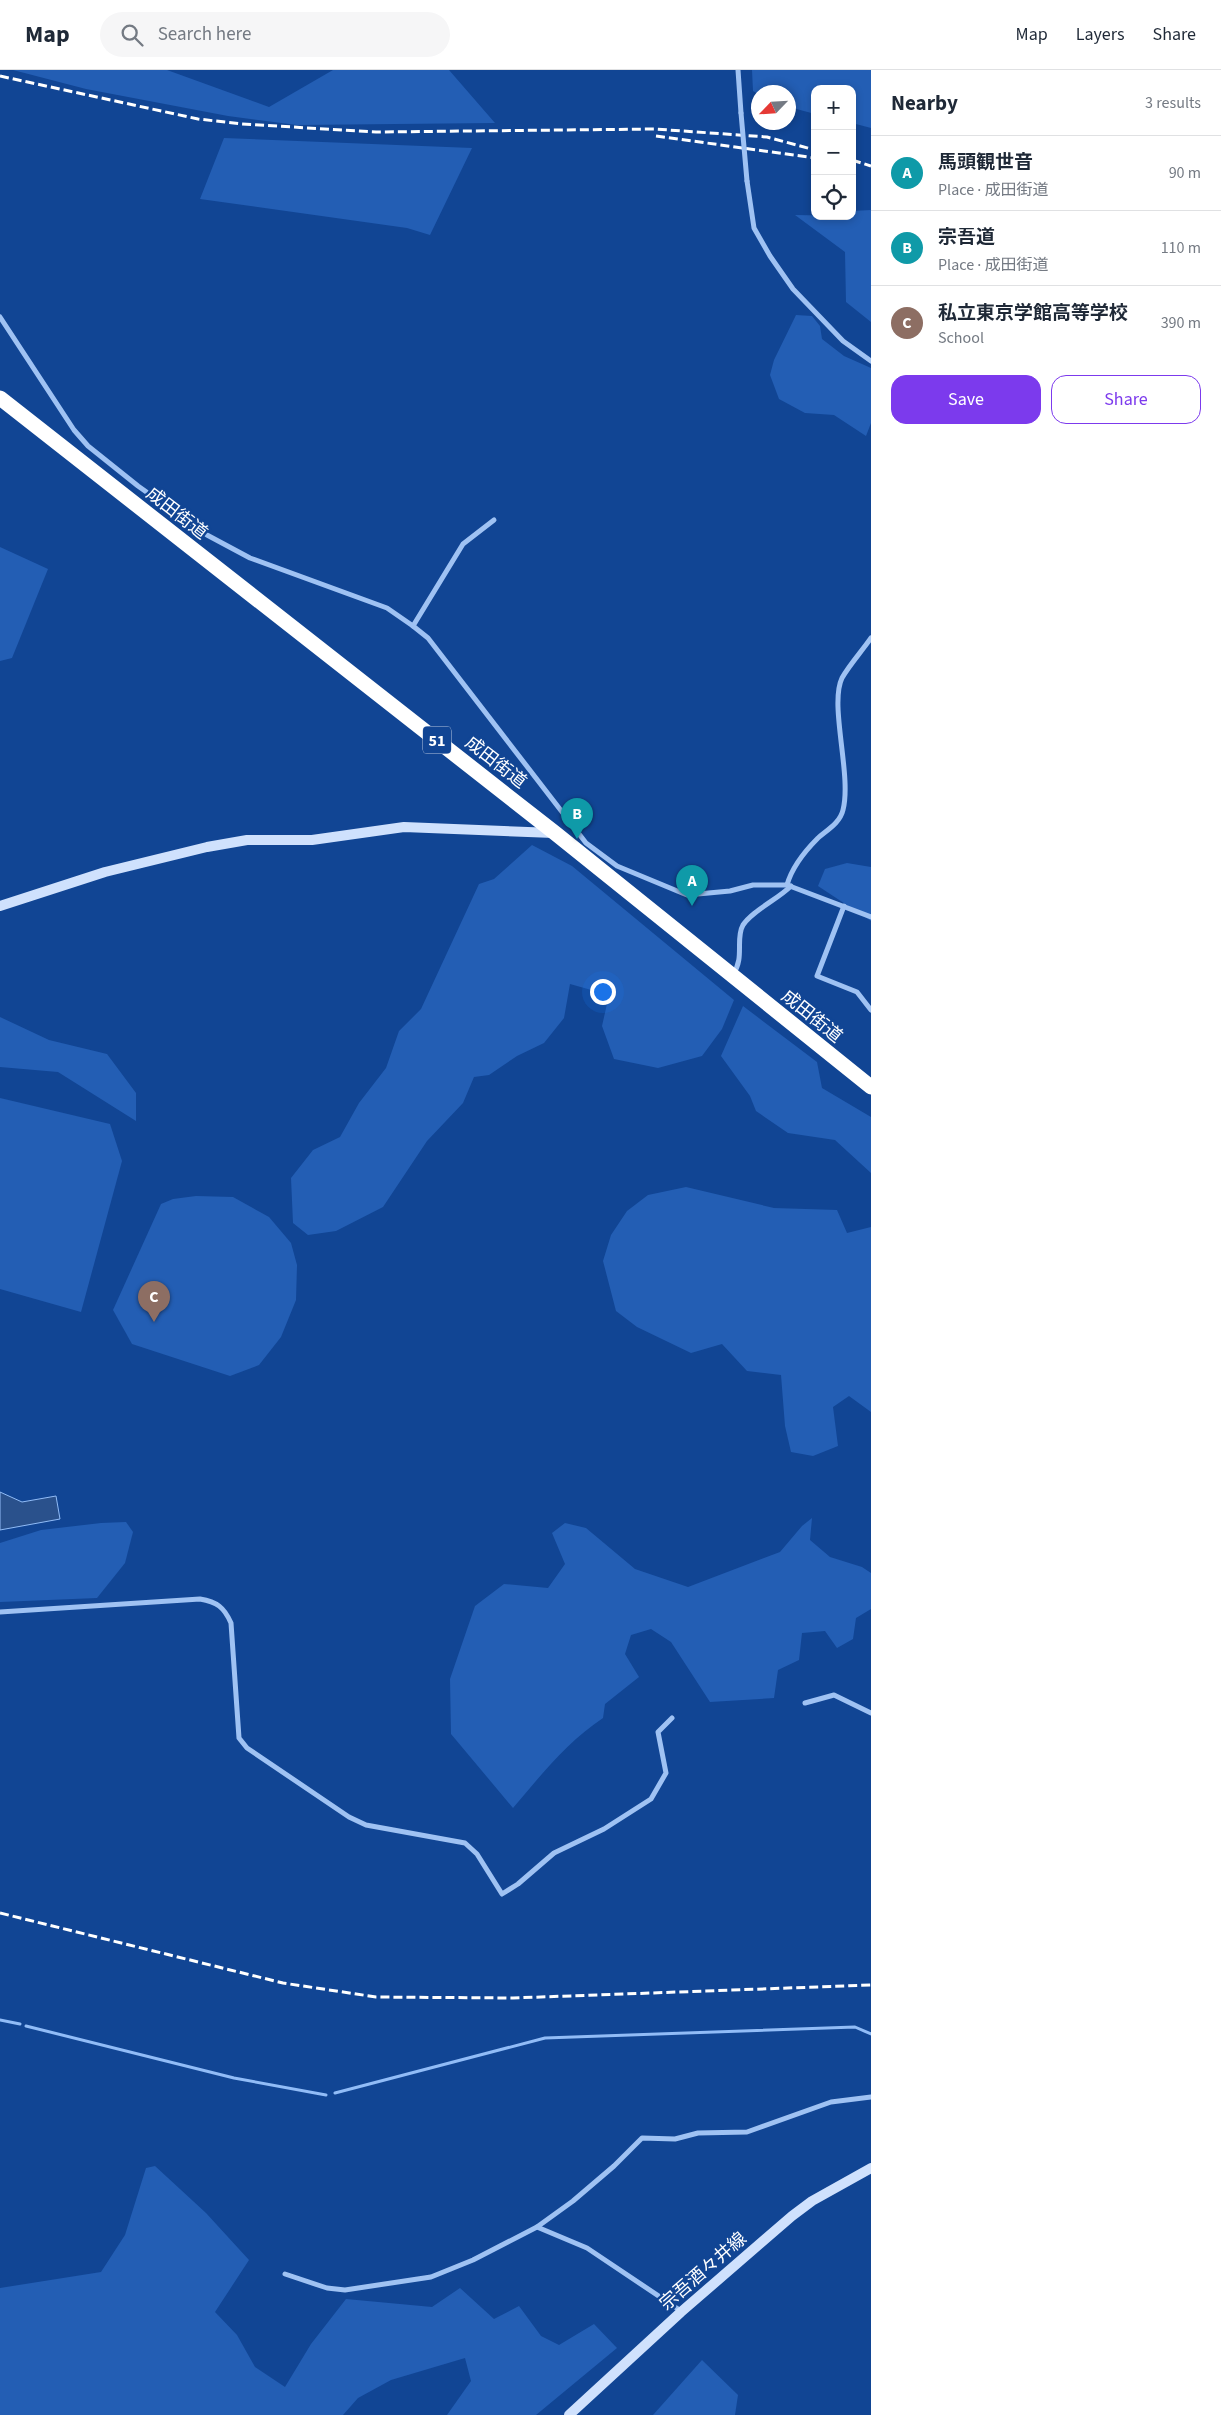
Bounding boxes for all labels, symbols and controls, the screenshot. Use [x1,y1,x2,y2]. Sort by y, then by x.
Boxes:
search box [100,12,450,57]
text: Map [25,17,70,52]
icon: search [118,21,146,49]
text: Search here [158,21,251,48]
text: Map [1016,22,1048,47]
text: Layers [1076,22,1125,47]
text: Share [1153,22,1196,47]
north arrow [751,85,796,130]
map controls [811,85,856,220]
button: + [811,85,856,130]
text: Nearby [891,88,958,118]
text: 3 results [1145,92,1201,114]
button: − [811,130,856,175]
text: 馬頭観世音 [938,149,1033,176]
text: A [902,162,912,184]
text: 90 m [1169,162,1201,184]
button: locate [811,175,856,220]
text: Place · 成田街道 [938,179,1048,201]
text: 宗吾道 [938,224,995,251]
text: B [902,237,912,259]
text: 110 m [1161,237,1201,259]
text: Place · 成田街道 [938,254,1048,276]
text: 私立東京学館高等学校 [938,300,1128,327]
text: C [902,312,912,334]
text: 390 m [1161,312,1201,334]
text: School [938,327,984,349]
button: Save [891,375,1041,424]
button: Share [1051,375,1201,424]
street label: 成田街道 [141,481,213,545]
road number: 51 [423,726,451,754]
street label: 成田街道 [460,730,532,794]
pin: B [561,798,593,839]
pin: A [676,865,708,906]
your location [590,979,616,1005]
street label: 成田街道 [776,984,848,1049]
pin: C [138,1281,170,1322]
street label: 宗吾酒々井線 [654,2227,752,2316]

